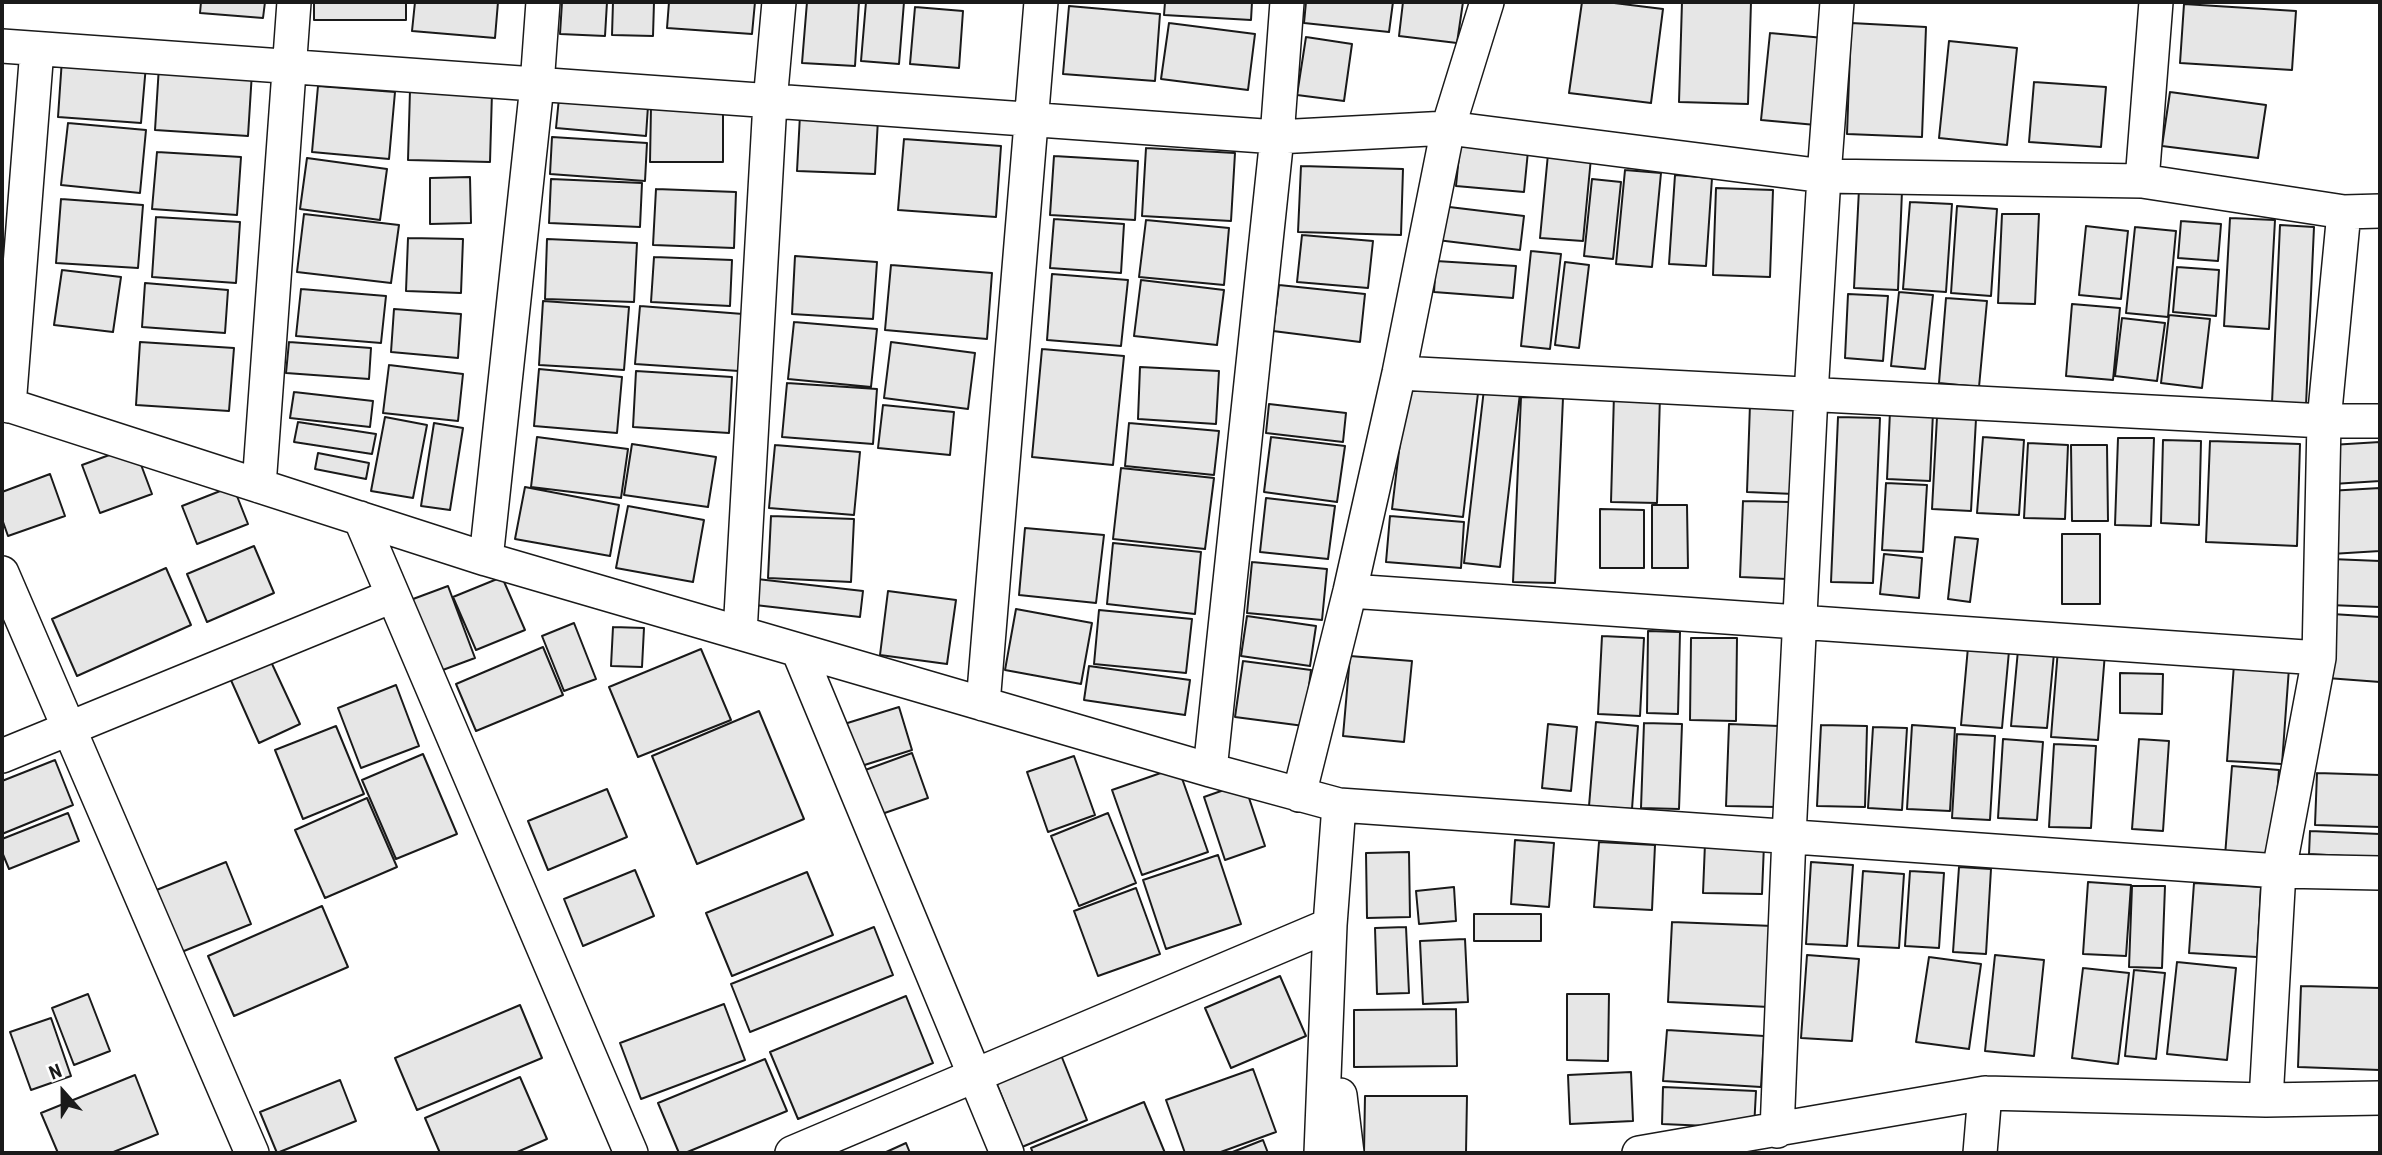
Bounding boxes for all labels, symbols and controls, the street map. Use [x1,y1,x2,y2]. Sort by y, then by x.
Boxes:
north arrow [28,1057,98,1127]
text: N [46,1059,65,1085]

